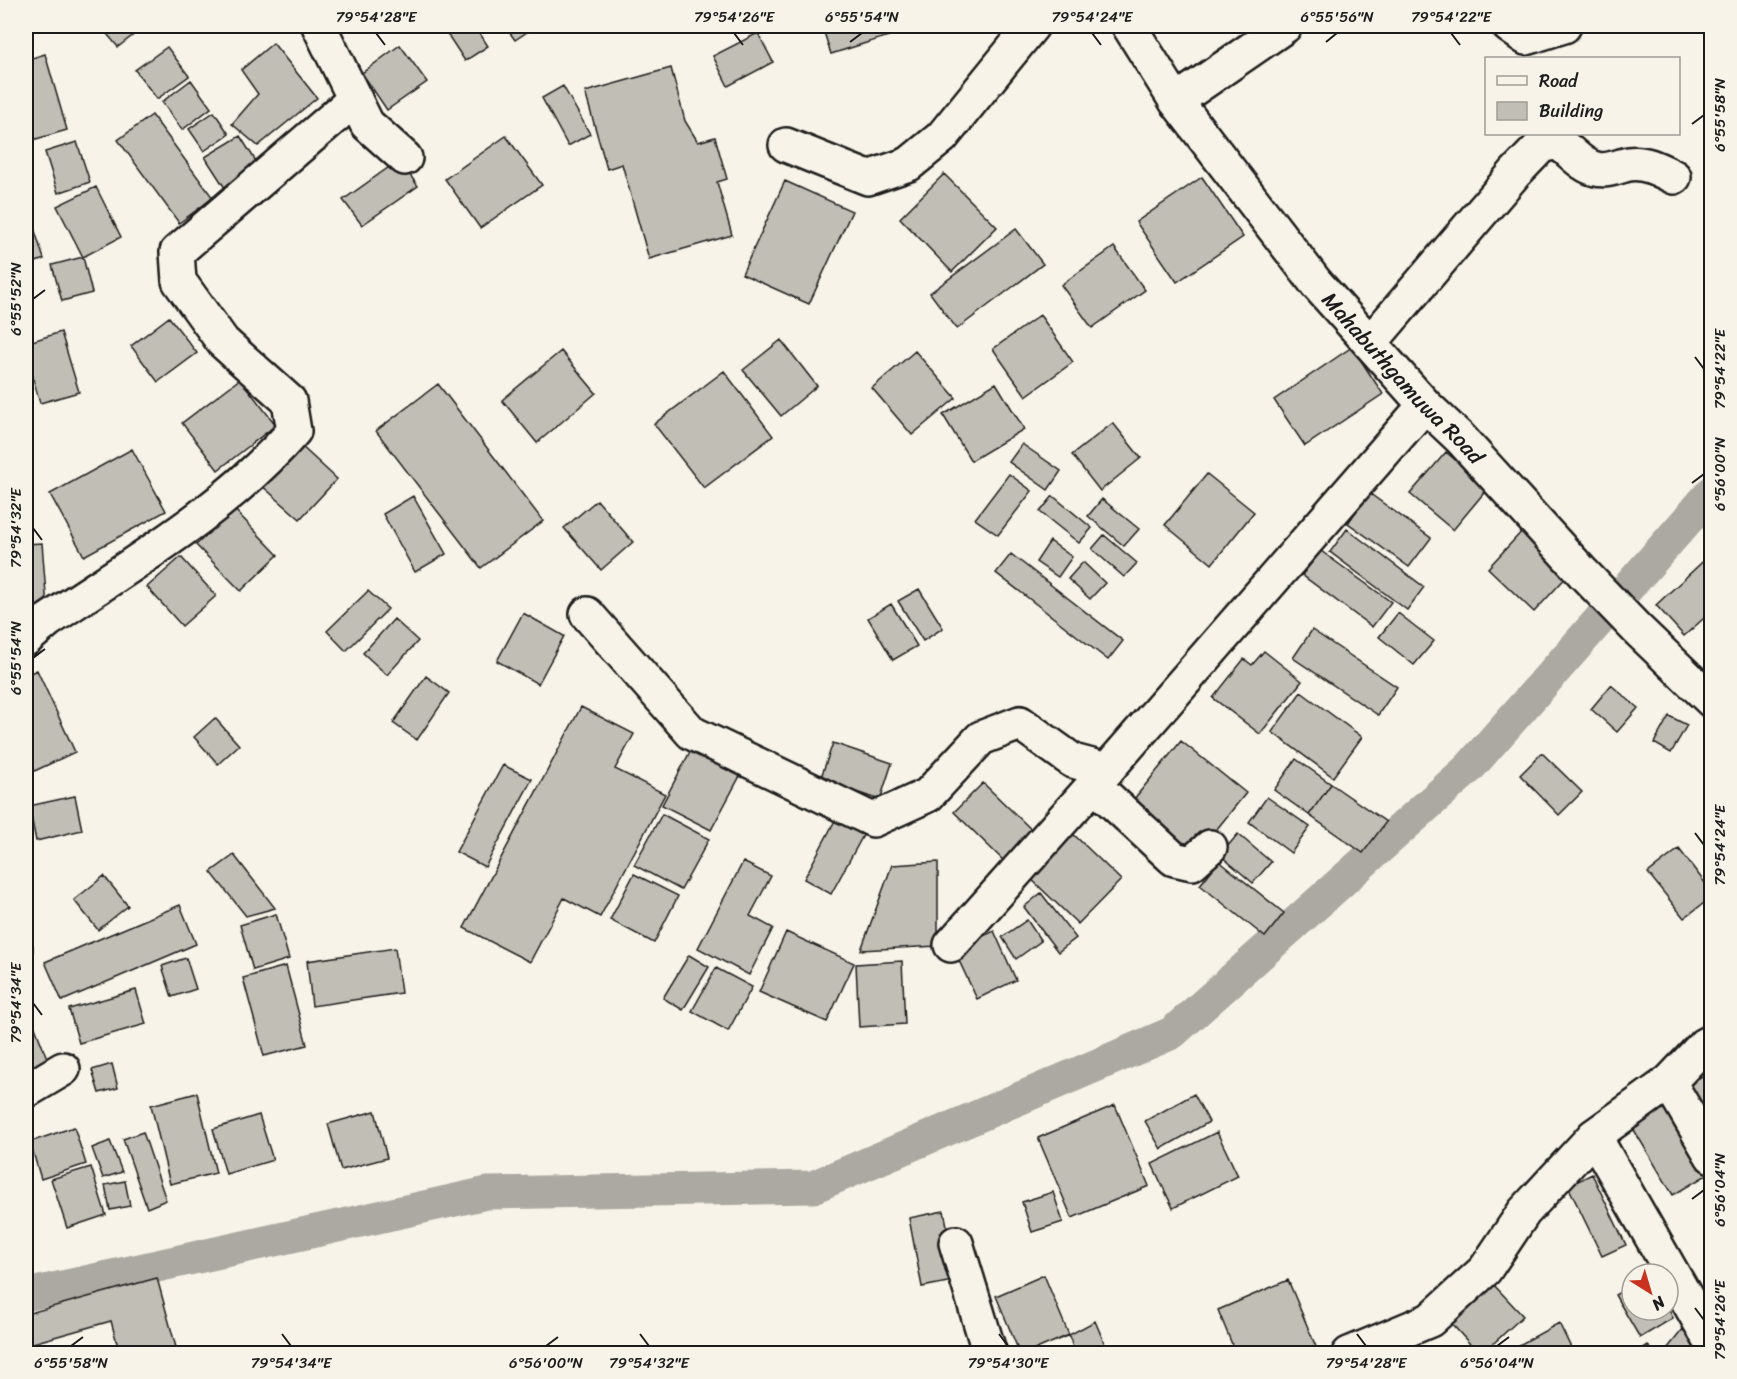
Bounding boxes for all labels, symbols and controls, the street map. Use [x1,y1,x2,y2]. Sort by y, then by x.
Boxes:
text: 79°54'28"E [336,4,418,30]
text: 79°54'26"E [694,4,776,30]
text: 6°55'54"N [825,4,900,30]
text: 79°54'24"E [1052,4,1134,30]
text: 6°55'56"N [1300,4,1374,30]
text: 79°54'22"E [1411,4,1493,30]
legend [1485,57,1680,135]
text: Road [1539,65,1579,97]
text: 6°55'58"N [1707,78,1733,152]
text: Building [1539,95,1603,127]
text: 6°55'52"N [3,262,29,336]
street label: Mahabuthgamuwa Road [1312,282,1496,474]
text: 79°54'22"E [1707,327,1733,409]
text: 6°56'00"N [1707,437,1733,511]
text: 79°54'32"E [3,486,29,568]
text: 6°55'54"N [3,620,29,695]
text: 79°54'24"E [1707,803,1733,885]
text: 79°54'34"E [3,961,29,1043]
text: 6°56'04"N [1707,1153,1733,1227]
north arrow [1620,1262,1680,1322]
text: 79°54'26"E [1707,1278,1733,1360]
text: N [1645,1288,1673,1319]
text: 6°55'58"N [34,1350,108,1376]
text: 79°54'34"E [251,1350,333,1376]
text: 6°56'00"N [509,1350,583,1376]
text: 79°54'32"E [609,1350,691,1376]
text: 79°54'30"E [968,1350,1050,1376]
text: 79°54'28"E [1326,1350,1408,1376]
text: 6°56'04"N [1460,1350,1534,1376]

